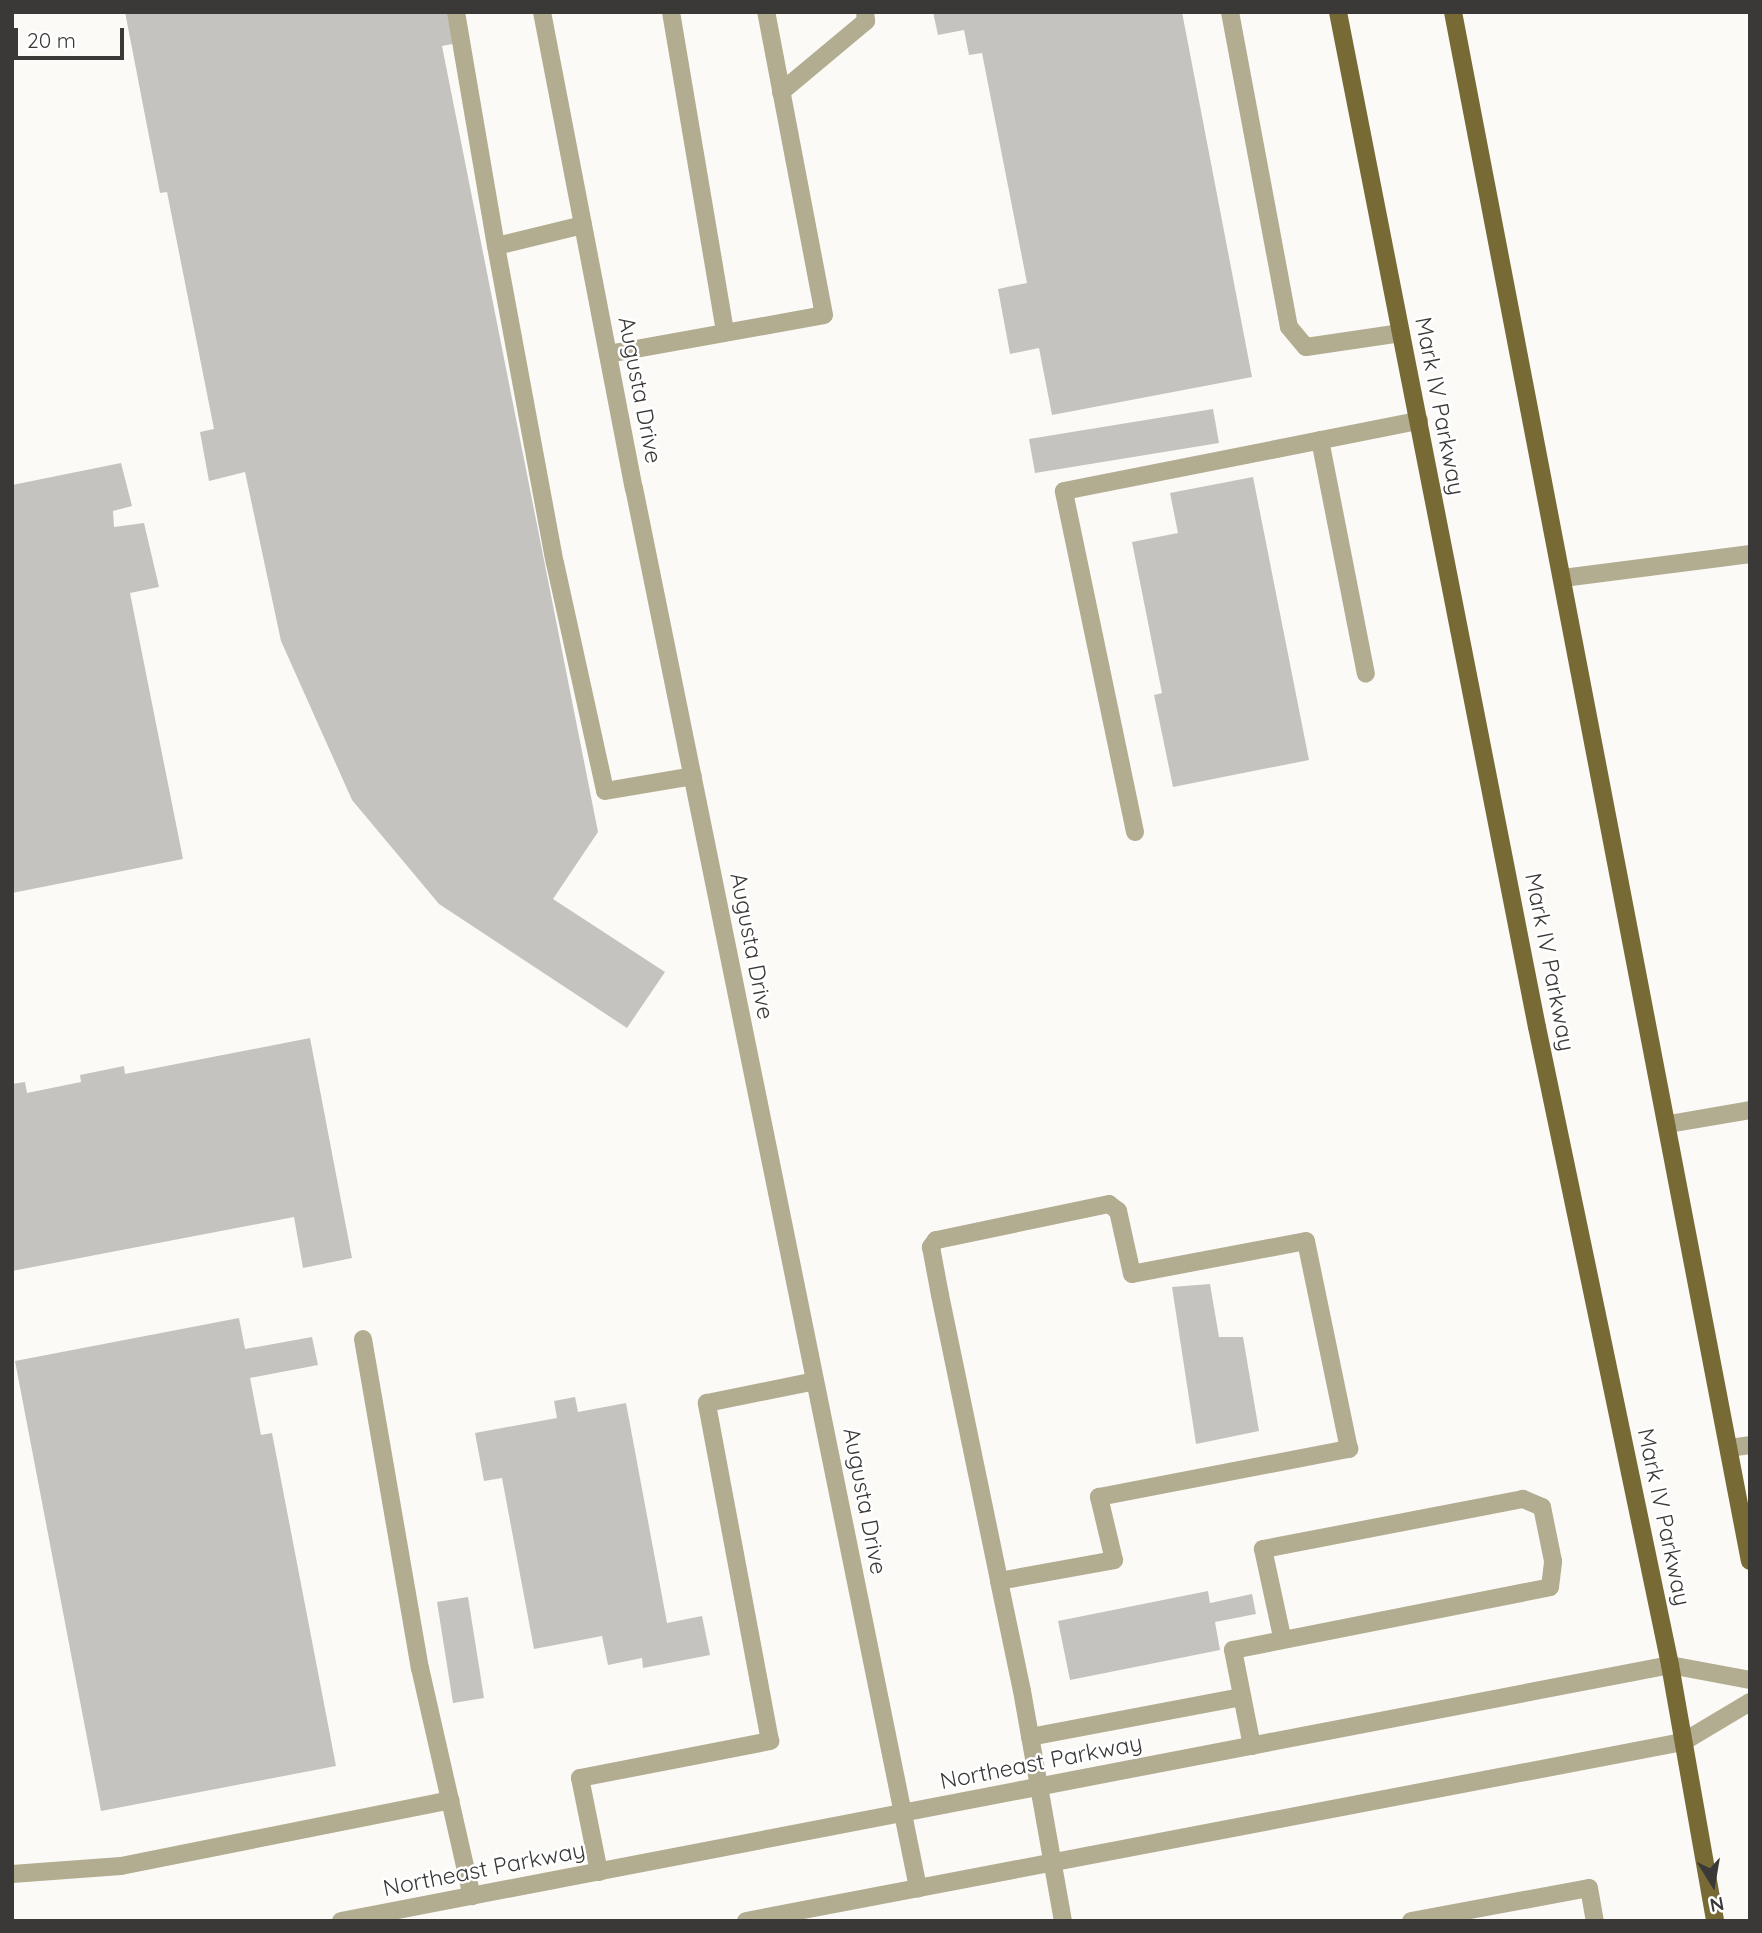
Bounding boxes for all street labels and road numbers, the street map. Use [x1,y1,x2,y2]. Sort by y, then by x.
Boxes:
street label: Augusta Drive [612,314,668,466]
street label: Mark IV Parkway [1409,315,1471,497]
street label: Augusta Drive [724,870,780,1022]
street label: Mark IV Parkway [1519,871,1581,1053]
street label: Augusta Drive [837,1425,893,1577]
street label: Mark IV Parkway [1632,1426,1696,1608]
street label: Northeast Parkway [938,1729,1144,1795]
street label: Northeast Parkway [381,1836,587,1902]

